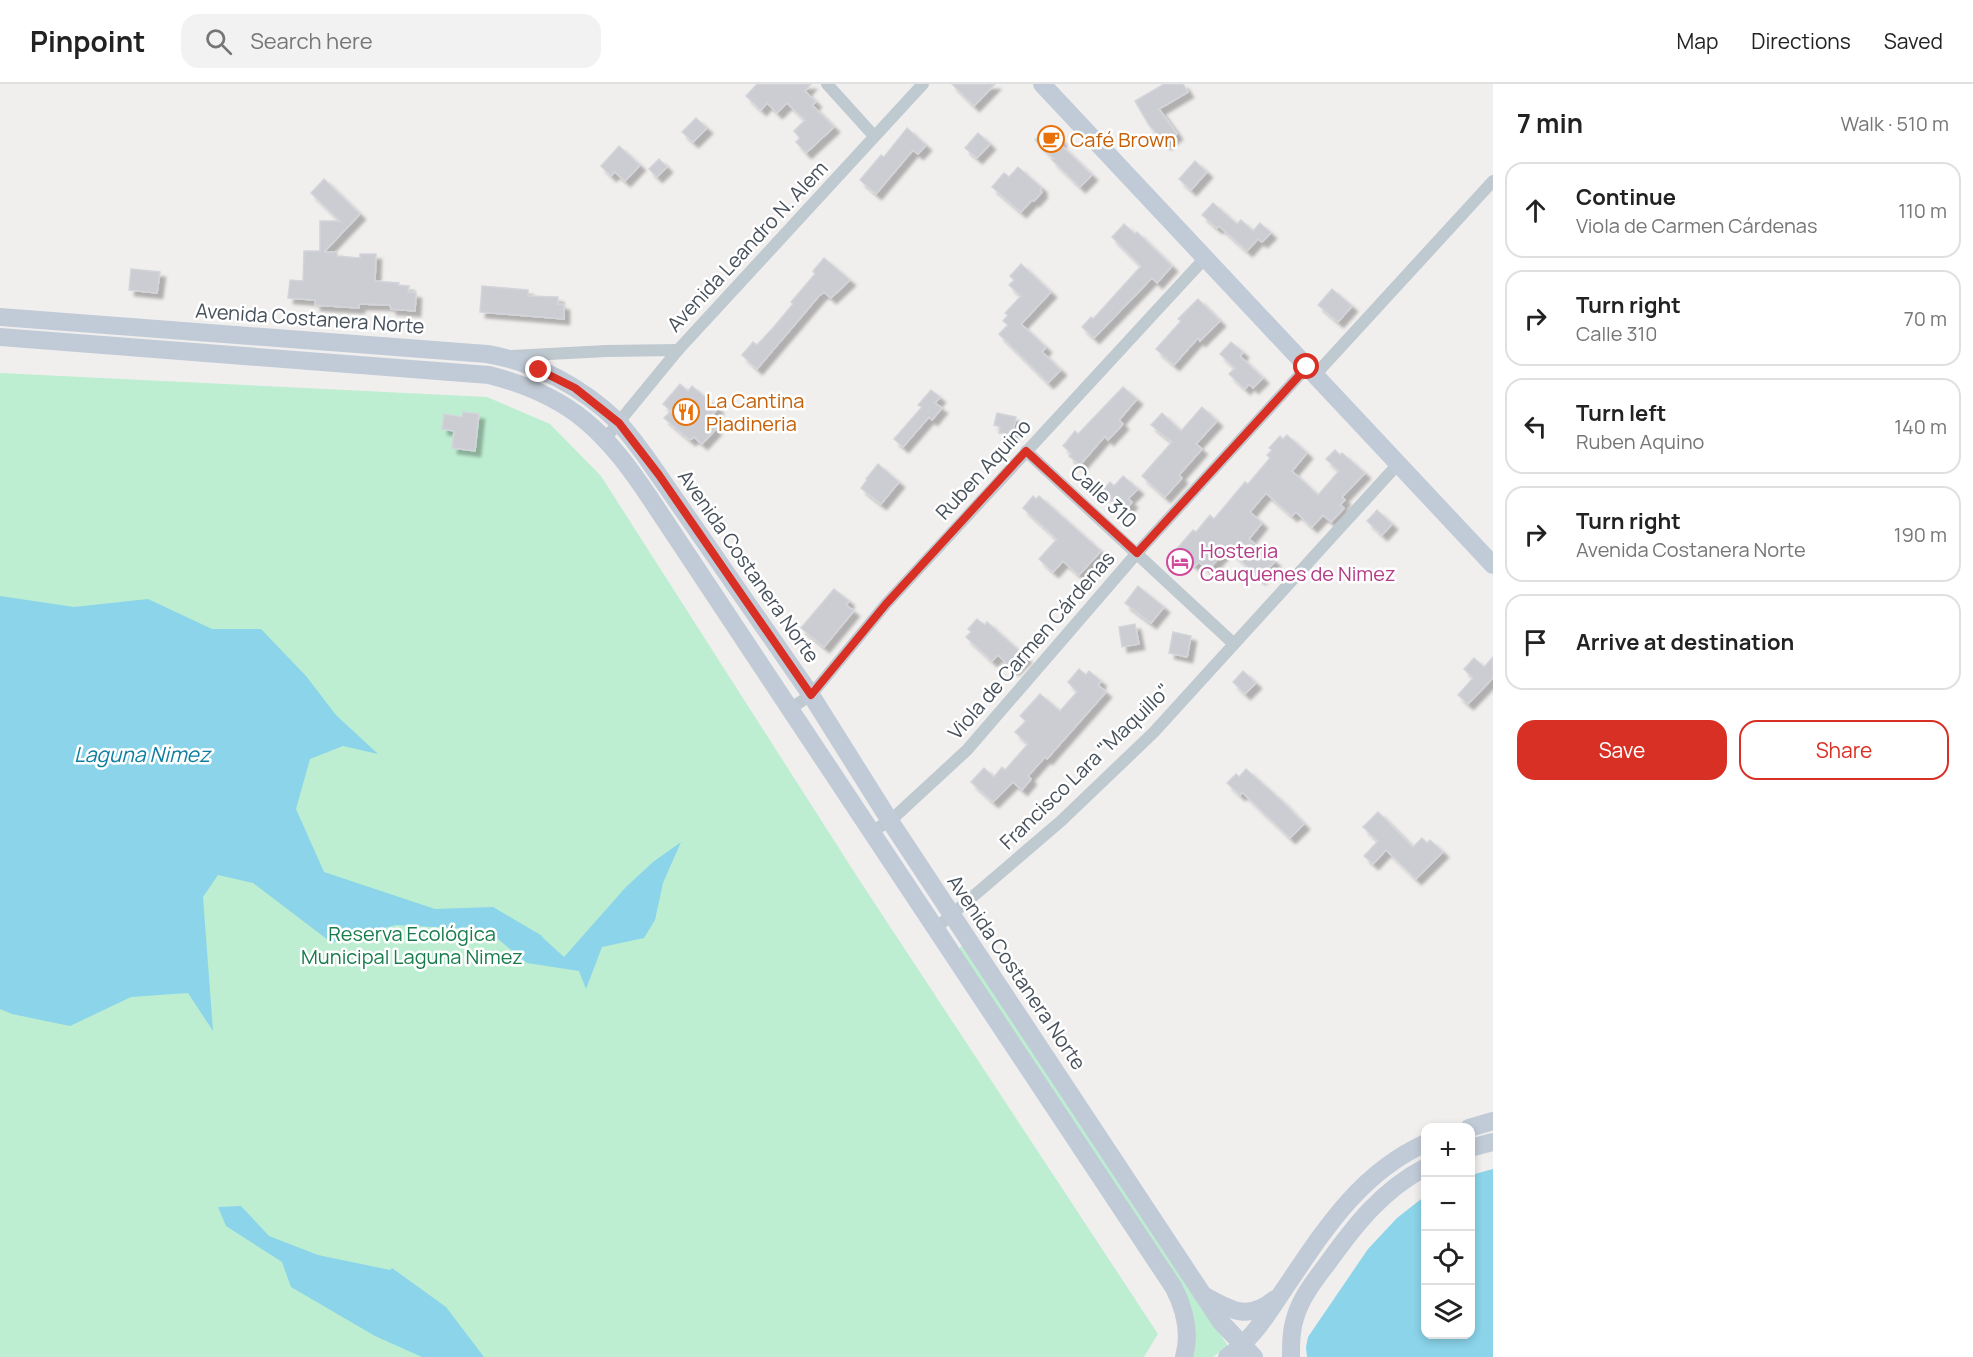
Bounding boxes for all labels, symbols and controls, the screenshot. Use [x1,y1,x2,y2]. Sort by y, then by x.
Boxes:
search box [181,14,601,68]
text: Pinpoint [30,22,145,60]
icon: search [202,25,235,58]
text: Search here [250,26,373,56]
text: Map [1677,27,1718,55]
text: Directions [1751,27,1851,55]
text: Saved [1884,27,1943,55]
text: 7 min [1517,105,1583,141]
text: Walk · 510 m [1840,110,1949,137]
cafe icon: Café Brown [1036,124,1066,154]
place label: Café Brown [1070,126,1176,153]
street label: Avenida Leandro N. Alem [661,155,833,337]
text: Continue [1576,182,1676,212]
icon: ahead [1519,194,1552,227]
text: 110 m [1898,197,1947,224]
text: Viola de Carmen Cárdenas [1576,212,1817,239]
text: Turn right [1576,290,1681,320]
street label: Avenida Costanera Norte [195,297,425,339]
icon: right [1519,302,1552,335]
text: 70 m [1904,305,1947,332]
text: Calle 310 [1576,320,1658,347]
route start [1293,353,1319,379]
route end [525,356,551,382]
place label: La Cantina Piadineria [706,387,804,437]
restaurant icon: La Cantina Piadineria [671,397,701,427]
text: Turn left [1576,398,1666,428]
icon: left [1519,410,1552,443]
street label: Ruben Aquino [929,413,1037,525]
text: 140 m [1894,413,1947,440]
text: Ruben Aquino [1576,428,1704,455]
street label: Calle 310 [1065,458,1143,534]
street label: Avenida Costanera Norte [672,464,826,668]
text: Turn right [1576,506,1681,536]
icon: right [1519,518,1552,551]
text: 190 m [1894,521,1947,548]
text: Avenida Costanera Norte [1576,536,1806,563]
place label: Hosteria Cauquenes de Nimez [1200,537,1396,587]
street label: Viola de Carmen Cárdenas [942,545,1120,745]
hotel icon: Hosteria Cauquenes de Nimez [1165,547,1195,577]
icon: arrive [1519,626,1552,659]
text: Arrive at destination [1576,627,1794,657]
street label: Francisco Lara "Maquillo" [994,677,1176,855]
button: Save [1517,720,1727,780]
button: Share [1739,720,1949,780]
water label: Laguna Nimez [74,740,213,768]
street label: Avenida Costanera Norte [942,869,1092,1075]
park label: Reserva Ecológica Municipal Laguna Nimez [301,920,523,970]
map controls [1421,1123,1475,1339]
button: + [1421,1123,1475,1177]
button: − [1421,1177,1475,1231]
button: locate [1421,1231,1475,1285]
button: layers [1421,1285,1475,1339]

